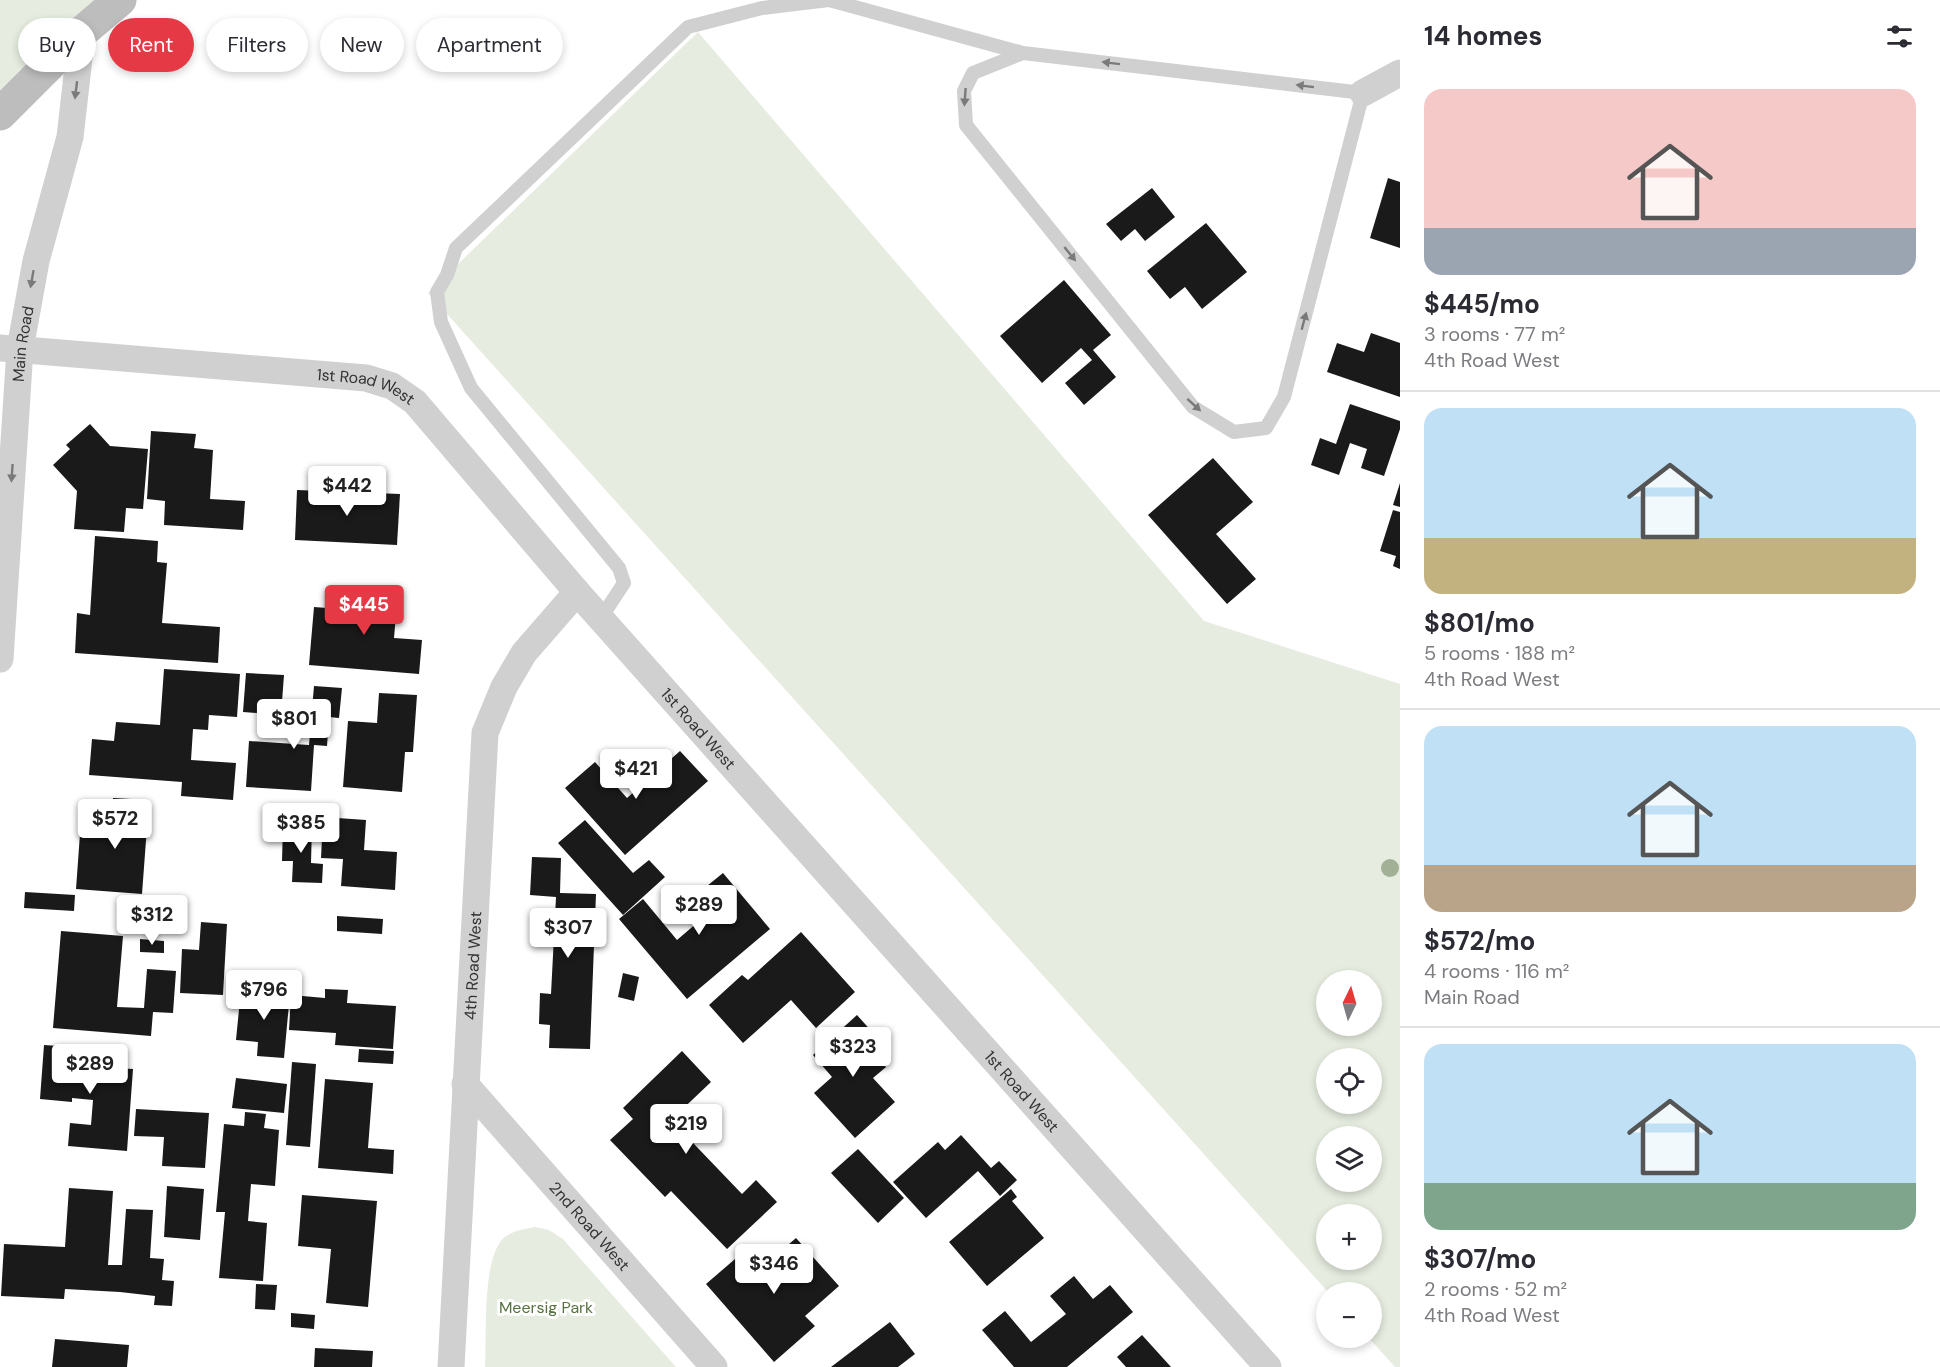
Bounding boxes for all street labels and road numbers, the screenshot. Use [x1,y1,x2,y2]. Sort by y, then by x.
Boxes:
street label: Main Road [7,304,38,383]
street label: 1st Road West [316,363,419,409]
street label: 1st Road West [657,683,741,774]
street label: 4th Road West [459,911,486,1020]
street label: 1st Road West [980,1046,1064,1136]
street label: 2nd Road West [545,1177,635,1275]

